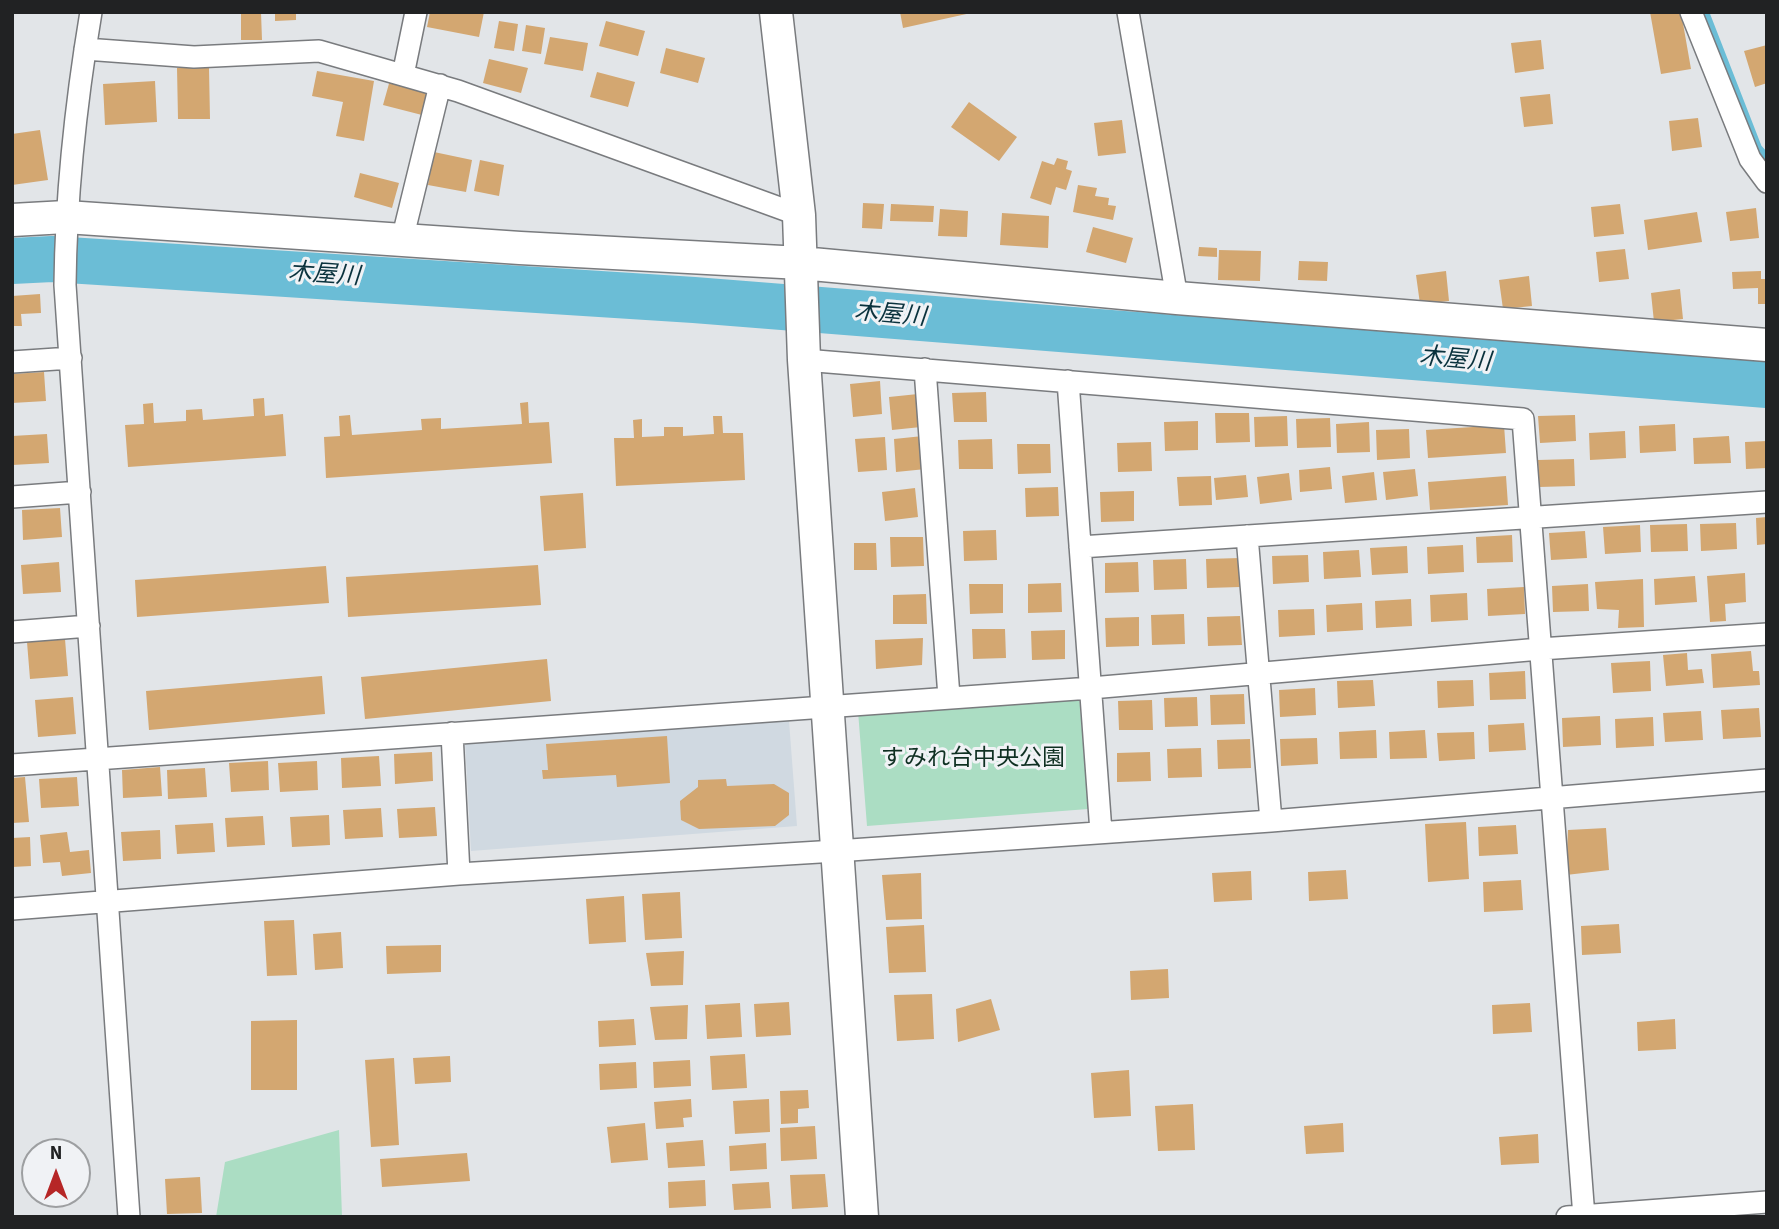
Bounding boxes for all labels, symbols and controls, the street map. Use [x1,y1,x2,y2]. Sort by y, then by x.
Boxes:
water label: 木屋川 [287,259,361,293]
water label: 木屋川 [853,299,927,333]
water label: 木屋川 [1418,344,1492,378]
park label: すみれ台中央公園 [881,746,1065,774]
north arrow [21,1138,91,1208]
text: N [50,1140,62,1167]

